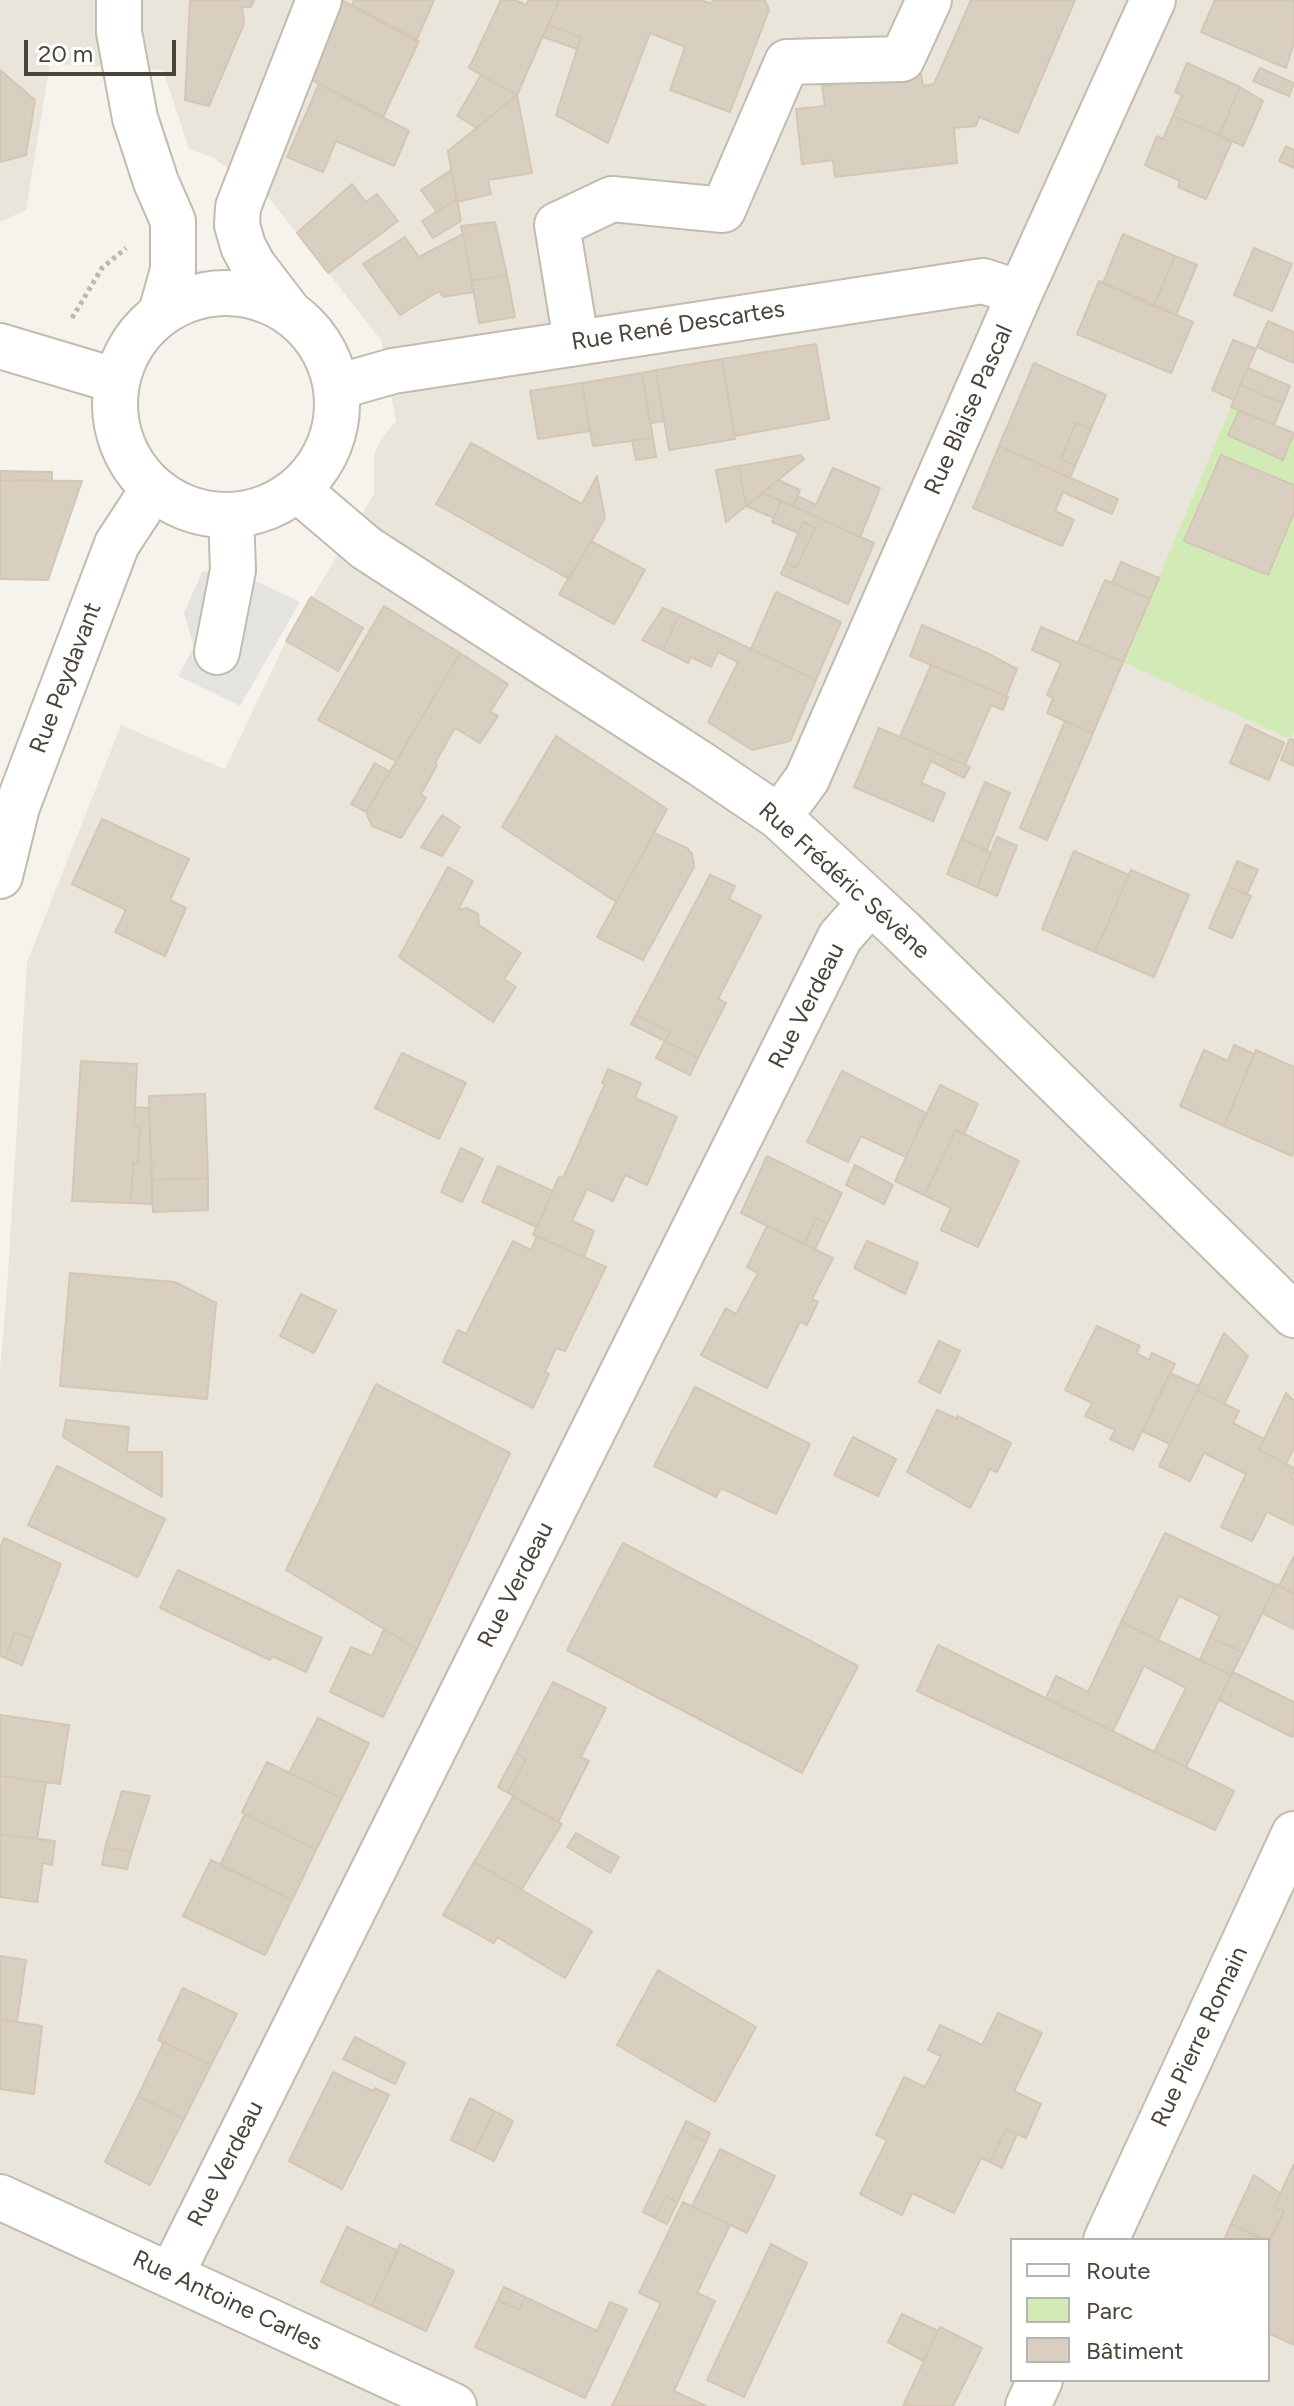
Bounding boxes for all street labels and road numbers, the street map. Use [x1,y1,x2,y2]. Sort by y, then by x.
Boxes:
street label: Rue René Descartes [569,295,787,357]
street label: Rue Blaise Pascal [919,321,1019,499]
street label: Rue Peydavant [24,598,108,758]
street label: Rue Frédéric Sévène [752,796,936,966]
street label: Rue Verdeau [763,938,851,1074]
street label: Rue Verdeau [472,1517,560,1653]
street label: Rue Pierre Romain [1146,1942,1254,2132]
street label: Rue Verdeau [182,2096,270,2232]
street label: Rue Antoine Carles [128,2245,326,2357]

